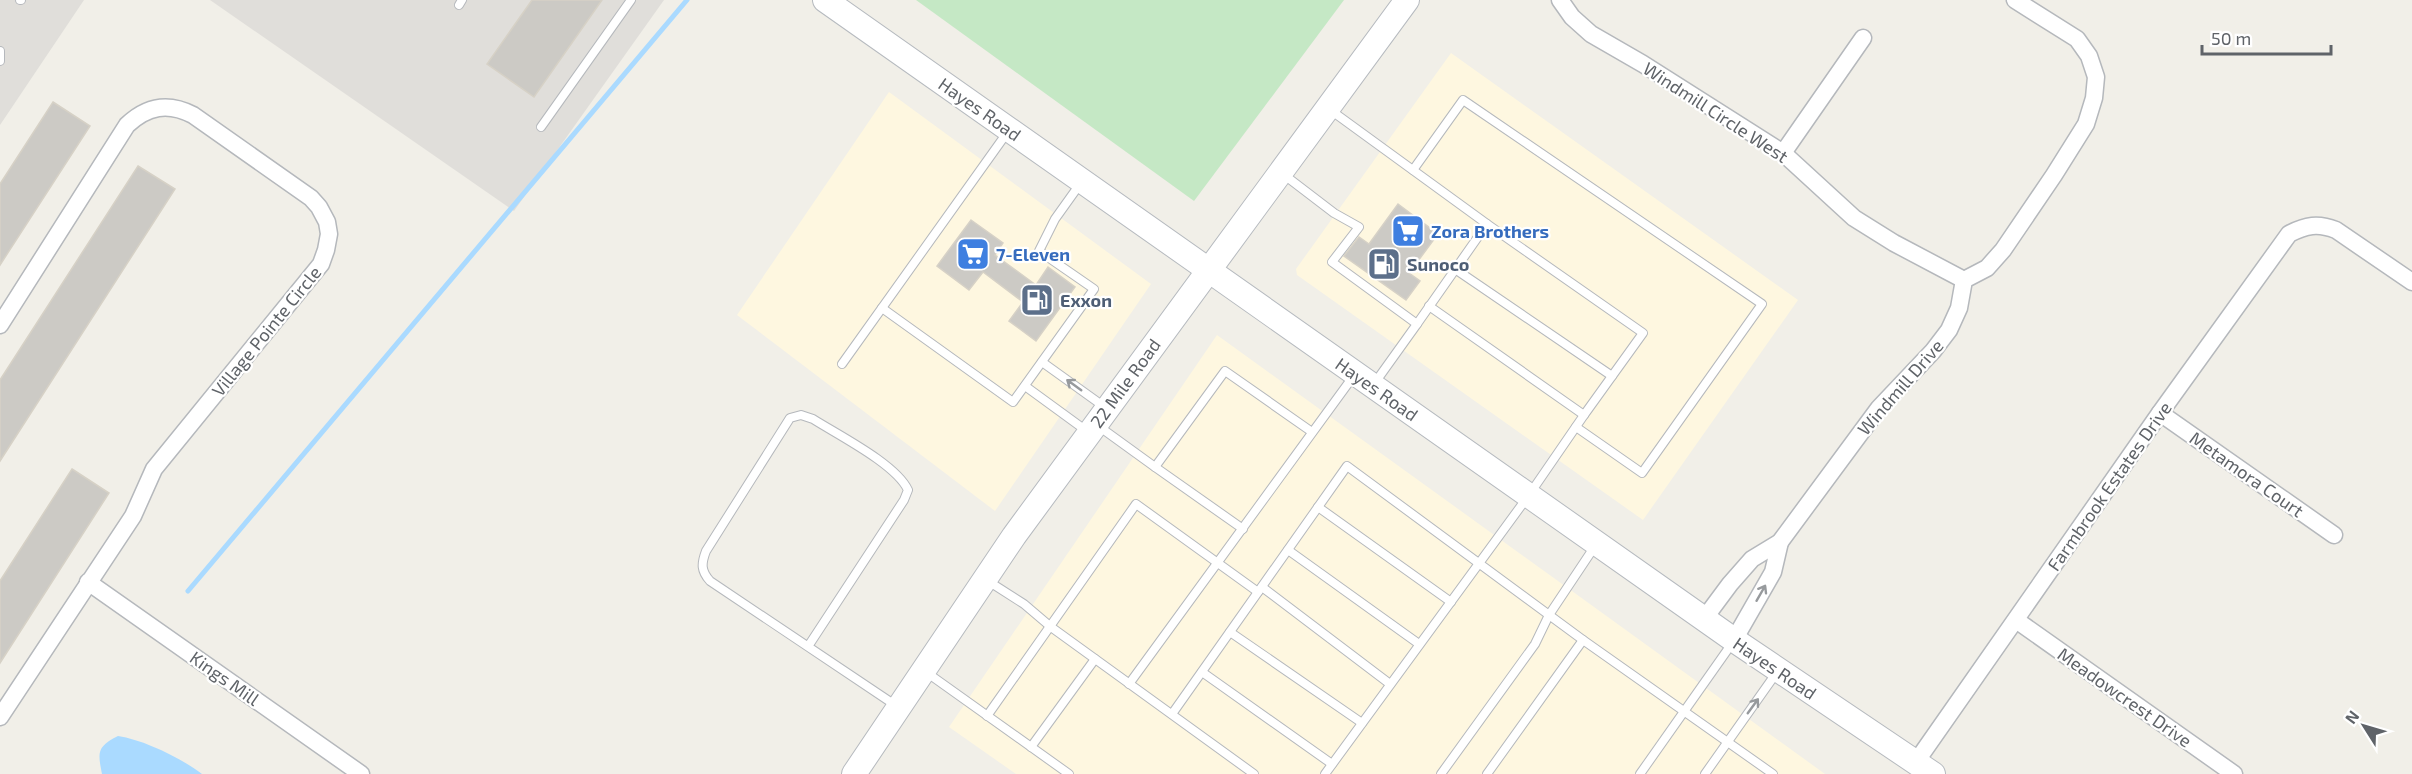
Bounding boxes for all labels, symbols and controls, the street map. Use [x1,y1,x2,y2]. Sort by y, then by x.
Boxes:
scale bar [2202,18,2331,56]
text: 50 m [2211,27,2251,49]
street label: Windmill Circle West [1639,57,1793,167]
street label: Hayes Road [935,73,1025,145]
supermarket icon: Zora Brothers [1390,213,1426,249]
place label: Zora Brothers [1431,220,1549,242]
supermarket icon: 7-Eleven [955,236,991,272]
place label: 7-Eleven [996,243,1070,265]
fuel station icon: Sunoco [1366,246,1402,282]
place label: Sunoco [1407,253,1469,275]
street label: Village Pointe Circle [207,261,325,401]
fuel station icon: Exxon [1019,282,1055,318]
place label: Exxon [1060,289,1112,311]
street label: 22 Mile Road [1085,334,1165,432]
street label: Windmill Drive [1852,335,1948,439]
street label: Hayes Road [1332,353,1422,425]
one-way arrow [1067,379,1083,391]
street label: Farmbrook Estates Drive [2042,397,2176,575]
street label: Metamora Court [2186,427,2308,522]
one-way arrow [1756,585,1768,602]
street label: Hayes Road [1729,632,1821,704]
street label: Meadowcrest Drive [2054,642,2196,752]
street label: Kings Mill [186,646,264,710]
north arrow [2334,696,2394,756]
one-way arrow [1747,698,1759,715]
text: N [2341,706,2363,727]

